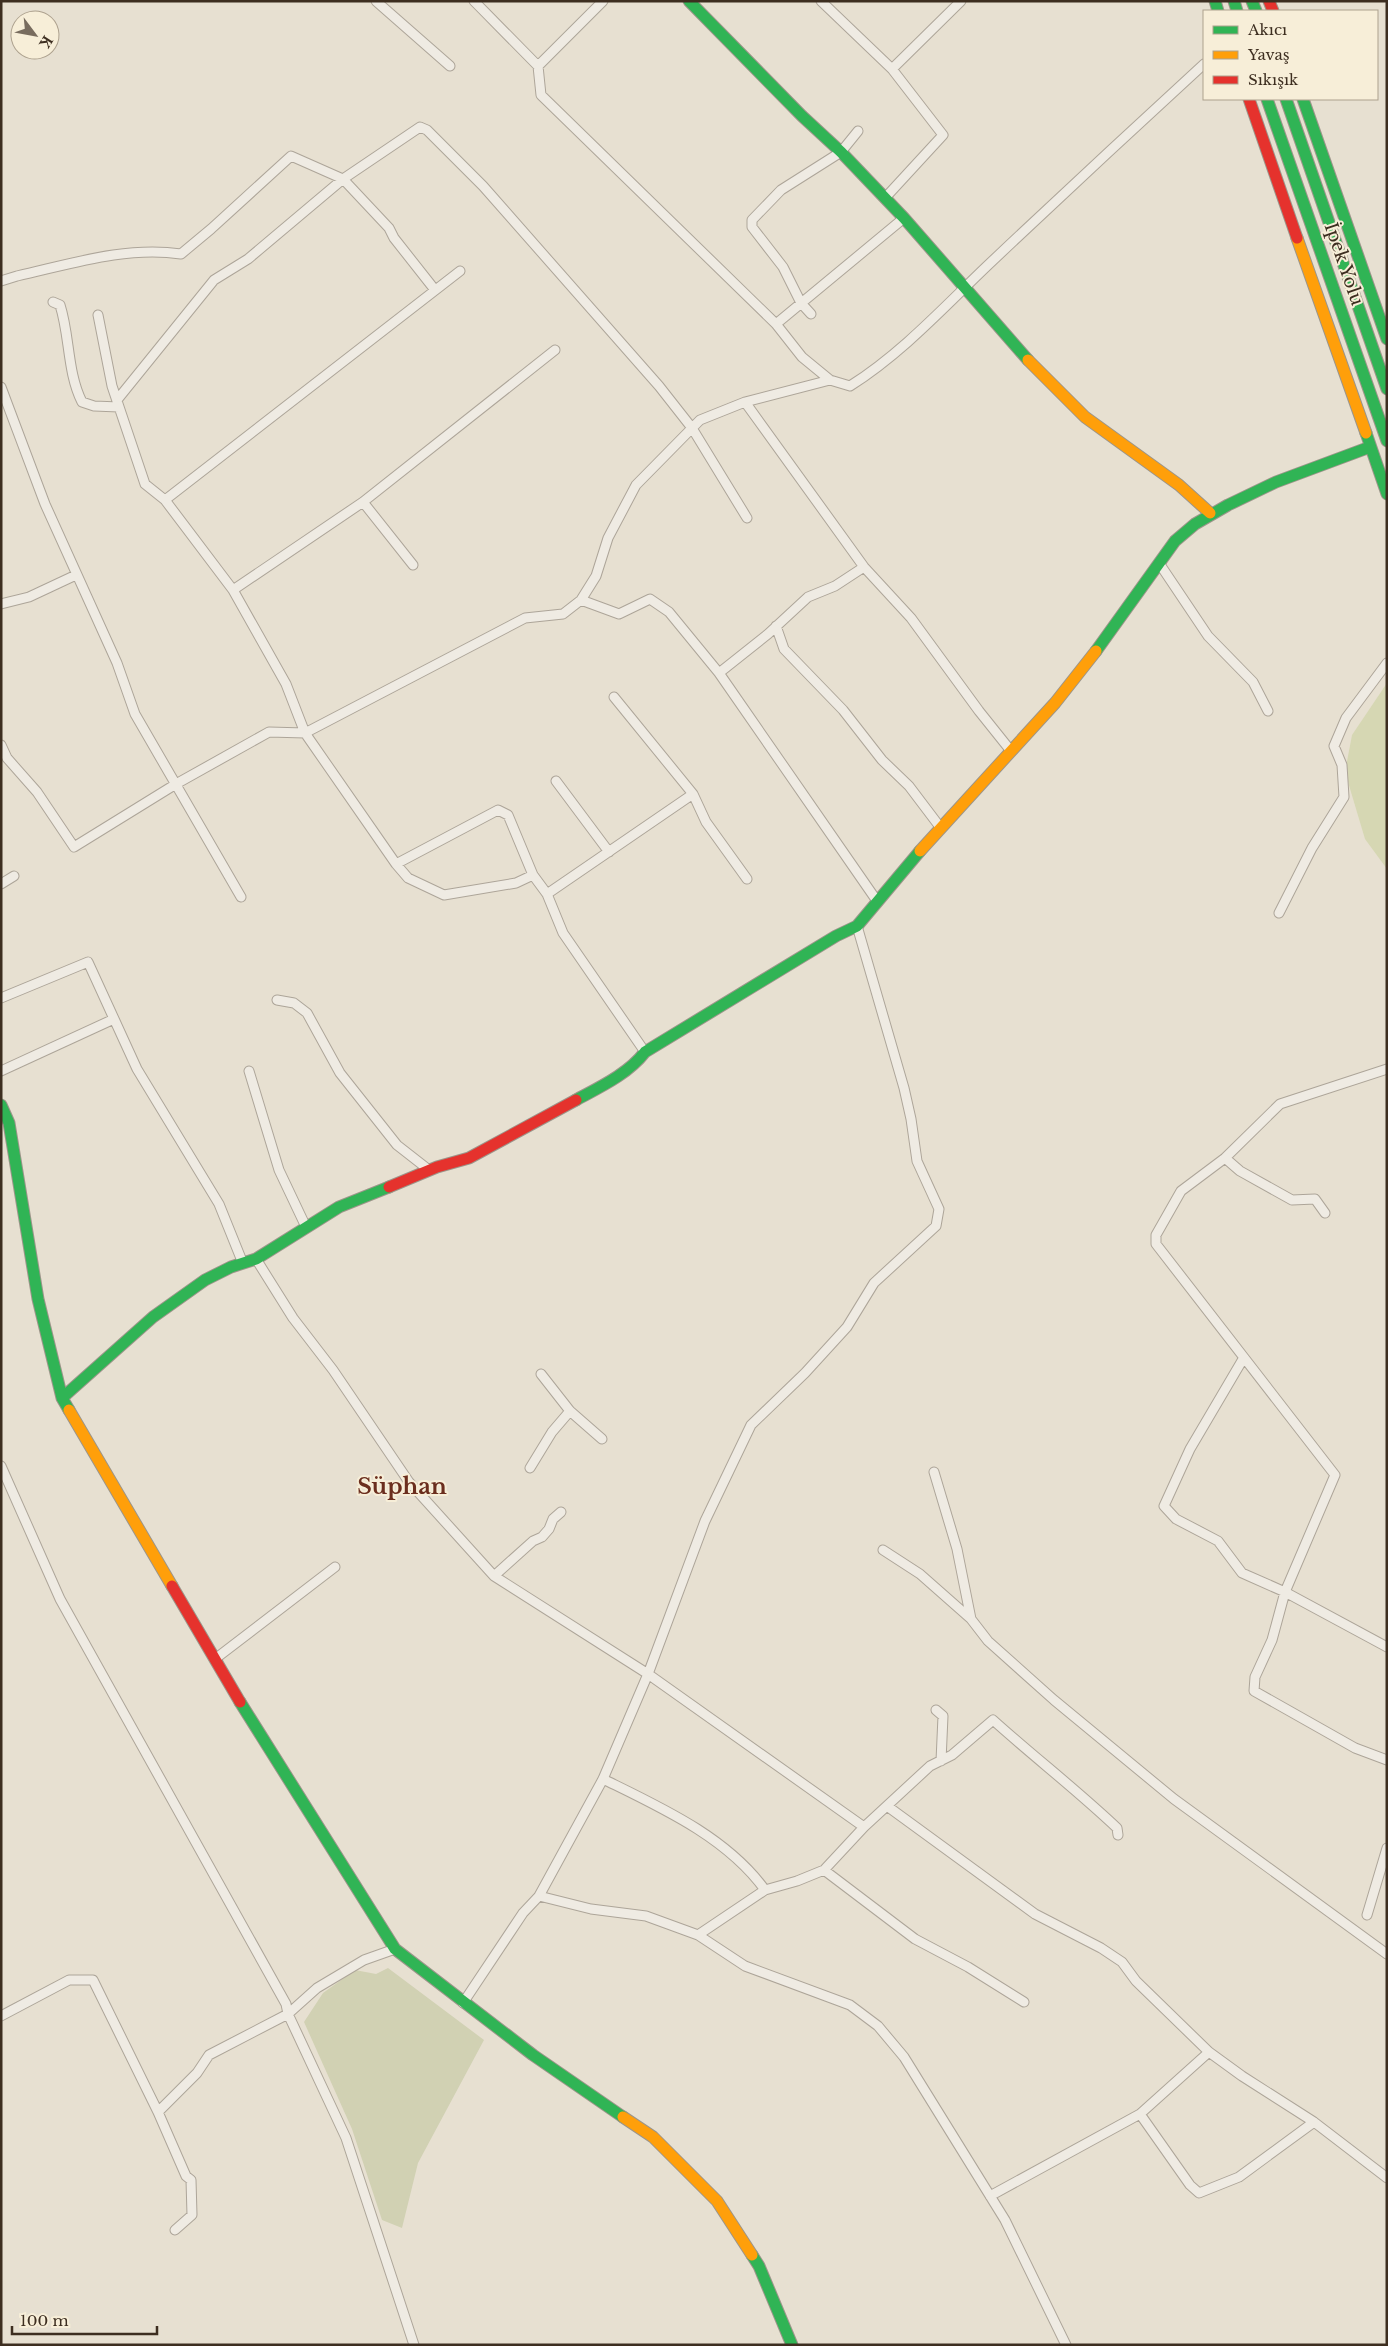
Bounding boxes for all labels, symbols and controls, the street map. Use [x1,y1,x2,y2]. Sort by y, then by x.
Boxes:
north arrow [10,10,60,60]
legend [1203,10,1378,100]
text: Akıcı [1247,20,1287,39]
text: K [35,32,57,52]
text: Yavaş [1247,45,1290,64]
text: Sıkışık [1248,70,1299,89]
street label: İpek Yolu [1320,219,1369,308]
district label: Süphan [357,1473,447,1500]
scale bar [12,2304,158,2336]
text: 100 m [20,2311,69,2330]

